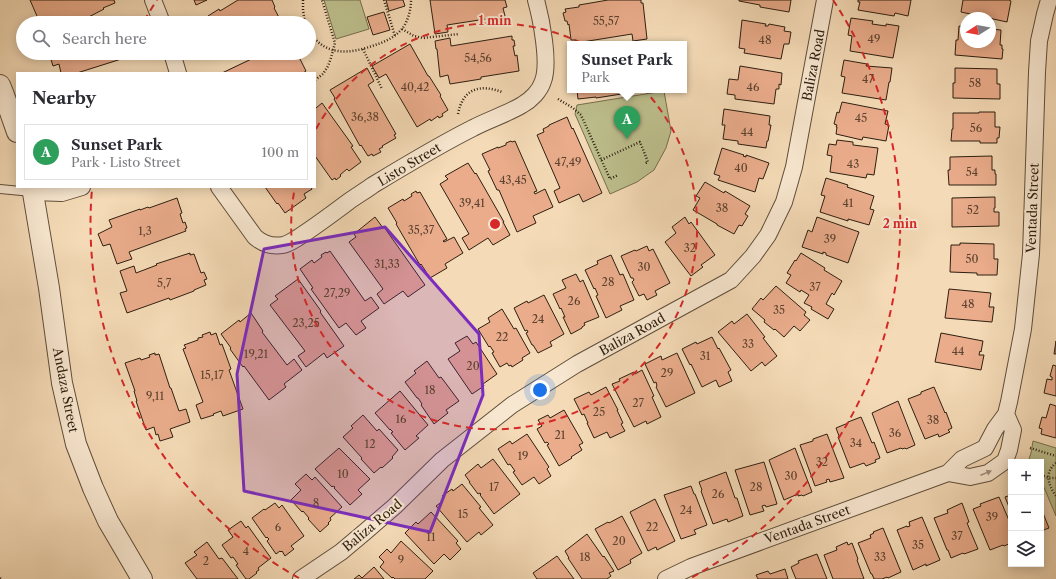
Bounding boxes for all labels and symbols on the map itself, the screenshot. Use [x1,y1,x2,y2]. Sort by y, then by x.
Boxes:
north arrow [960,12,996,48]
text: 1 min [479,13,512,28]
house number: 55,57 [593,14,620,28]
street label: Baliza Road [798,28,828,102]
house number: 49 [868,32,880,46]
house number: 48 [759,33,771,47]
house number: 54,56 [464,51,492,65]
house number: 47 [862,72,874,86]
house number: 58 [969,76,981,90]
house number: 40,42 [401,80,429,94]
house number: 46 [747,80,760,94]
pin: A [614,106,640,139]
house number: 36,38 [351,110,379,124]
house number: 45 [855,111,867,125]
house number: 56 [970,121,983,135]
house number: 44 [741,125,753,139]
street label: Listo Street [374,139,444,189]
house number: 47,49 [555,155,581,169]
house number: 43 [847,157,859,171]
house number: 40 [734,161,748,175]
street label: Ventada Street [1022,162,1042,254]
house number: 54 [966,165,978,179]
house number: 43,45 [499,173,527,187]
house number: 39,41 [459,196,485,210]
house number: 41 [843,196,854,210]
house number: 38 [716,201,728,215]
house number: 52 [967,203,979,217]
text: 2 min [883,216,918,231]
centre of rings [488,217,502,231]
house number: 35,37 [408,223,435,237]
house number: 1,3 [138,224,152,238]
house number: 39 [824,232,836,246]
house number: 32 [684,241,696,255]
house number: 50 [966,252,978,266]
house number: 31,33 [374,257,400,271]
house number: 30 [637,260,651,274]
house number: 28 [602,275,614,289]
house number: 5,7 [157,276,172,290]
house number: 37 [809,280,821,294]
house number: 27,29 [324,286,350,300]
house number: 26 [568,294,581,308]
house number: 48 [962,297,974,311]
house number: 35 [773,303,785,317]
street label: Baliza Road [596,309,668,359]
house number: 24 [532,312,544,326]
house number: 23,25 [292,316,320,330]
house number: 22 [496,330,508,344]
house number: 33 [742,337,754,351]
house number: 44 [952,344,964,358]
street label: Andaza Street [50,345,82,434]
house number: 19,21 [244,347,269,361]
house number: 31 [700,349,711,363]
house number: 20 [466,359,480,373]
house number: 29 [661,366,673,380]
house number: 15,17 [200,368,224,382]
your location [530,380,550,400]
house number: 18 [424,383,436,397]
house number: 9,11 [146,389,164,403]
house number: 27 [632,396,644,410]
house number: 25 [593,405,605,419]
house number: 16 [395,412,407,426]
house number: 38 [927,413,939,427]
house number: 36 [889,426,902,440]
house number: 21 [555,428,566,442]
house number: 34 [850,436,862,450]
house number: 12 [365,437,375,451]
house number: 19 [517,449,529,463]
house number: 32 [816,455,828,469]
house number: 10 [337,467,349,481]
house number: 30 [784,469,798,483]
one-way arrow [980,469,992,475]
house number: 17 [489,480,500,494]
house number: 28 [750,480,762,494]
house number: 26 [712,487,725,501]
street label: Baliza Road [339,495,405,555]
house number: 8 [313,496,319,510]
street label: Ventada Street [761,501,852,547]
house number: 24 [680,503,692,517]
house number: 15 [458,507,468,521]
house number: 39 [986,510,998,524]
house number: 6 [275,520,282,534]
house number: 22 [646,520,658,534]
house number: 37 [951,529,963,543]
house number: 11 [426,530,436,544]
house number: 20 [612,534,626,548]
house number: 35 [912,538,924,552]
house number: 4 [243,544,249,558]
house number: 18 [579,550,591,564]
house number: 33 [874,550,886,564]
house number: 9 [398,553,404,567]
house number: 2 [203,554,209,568]

